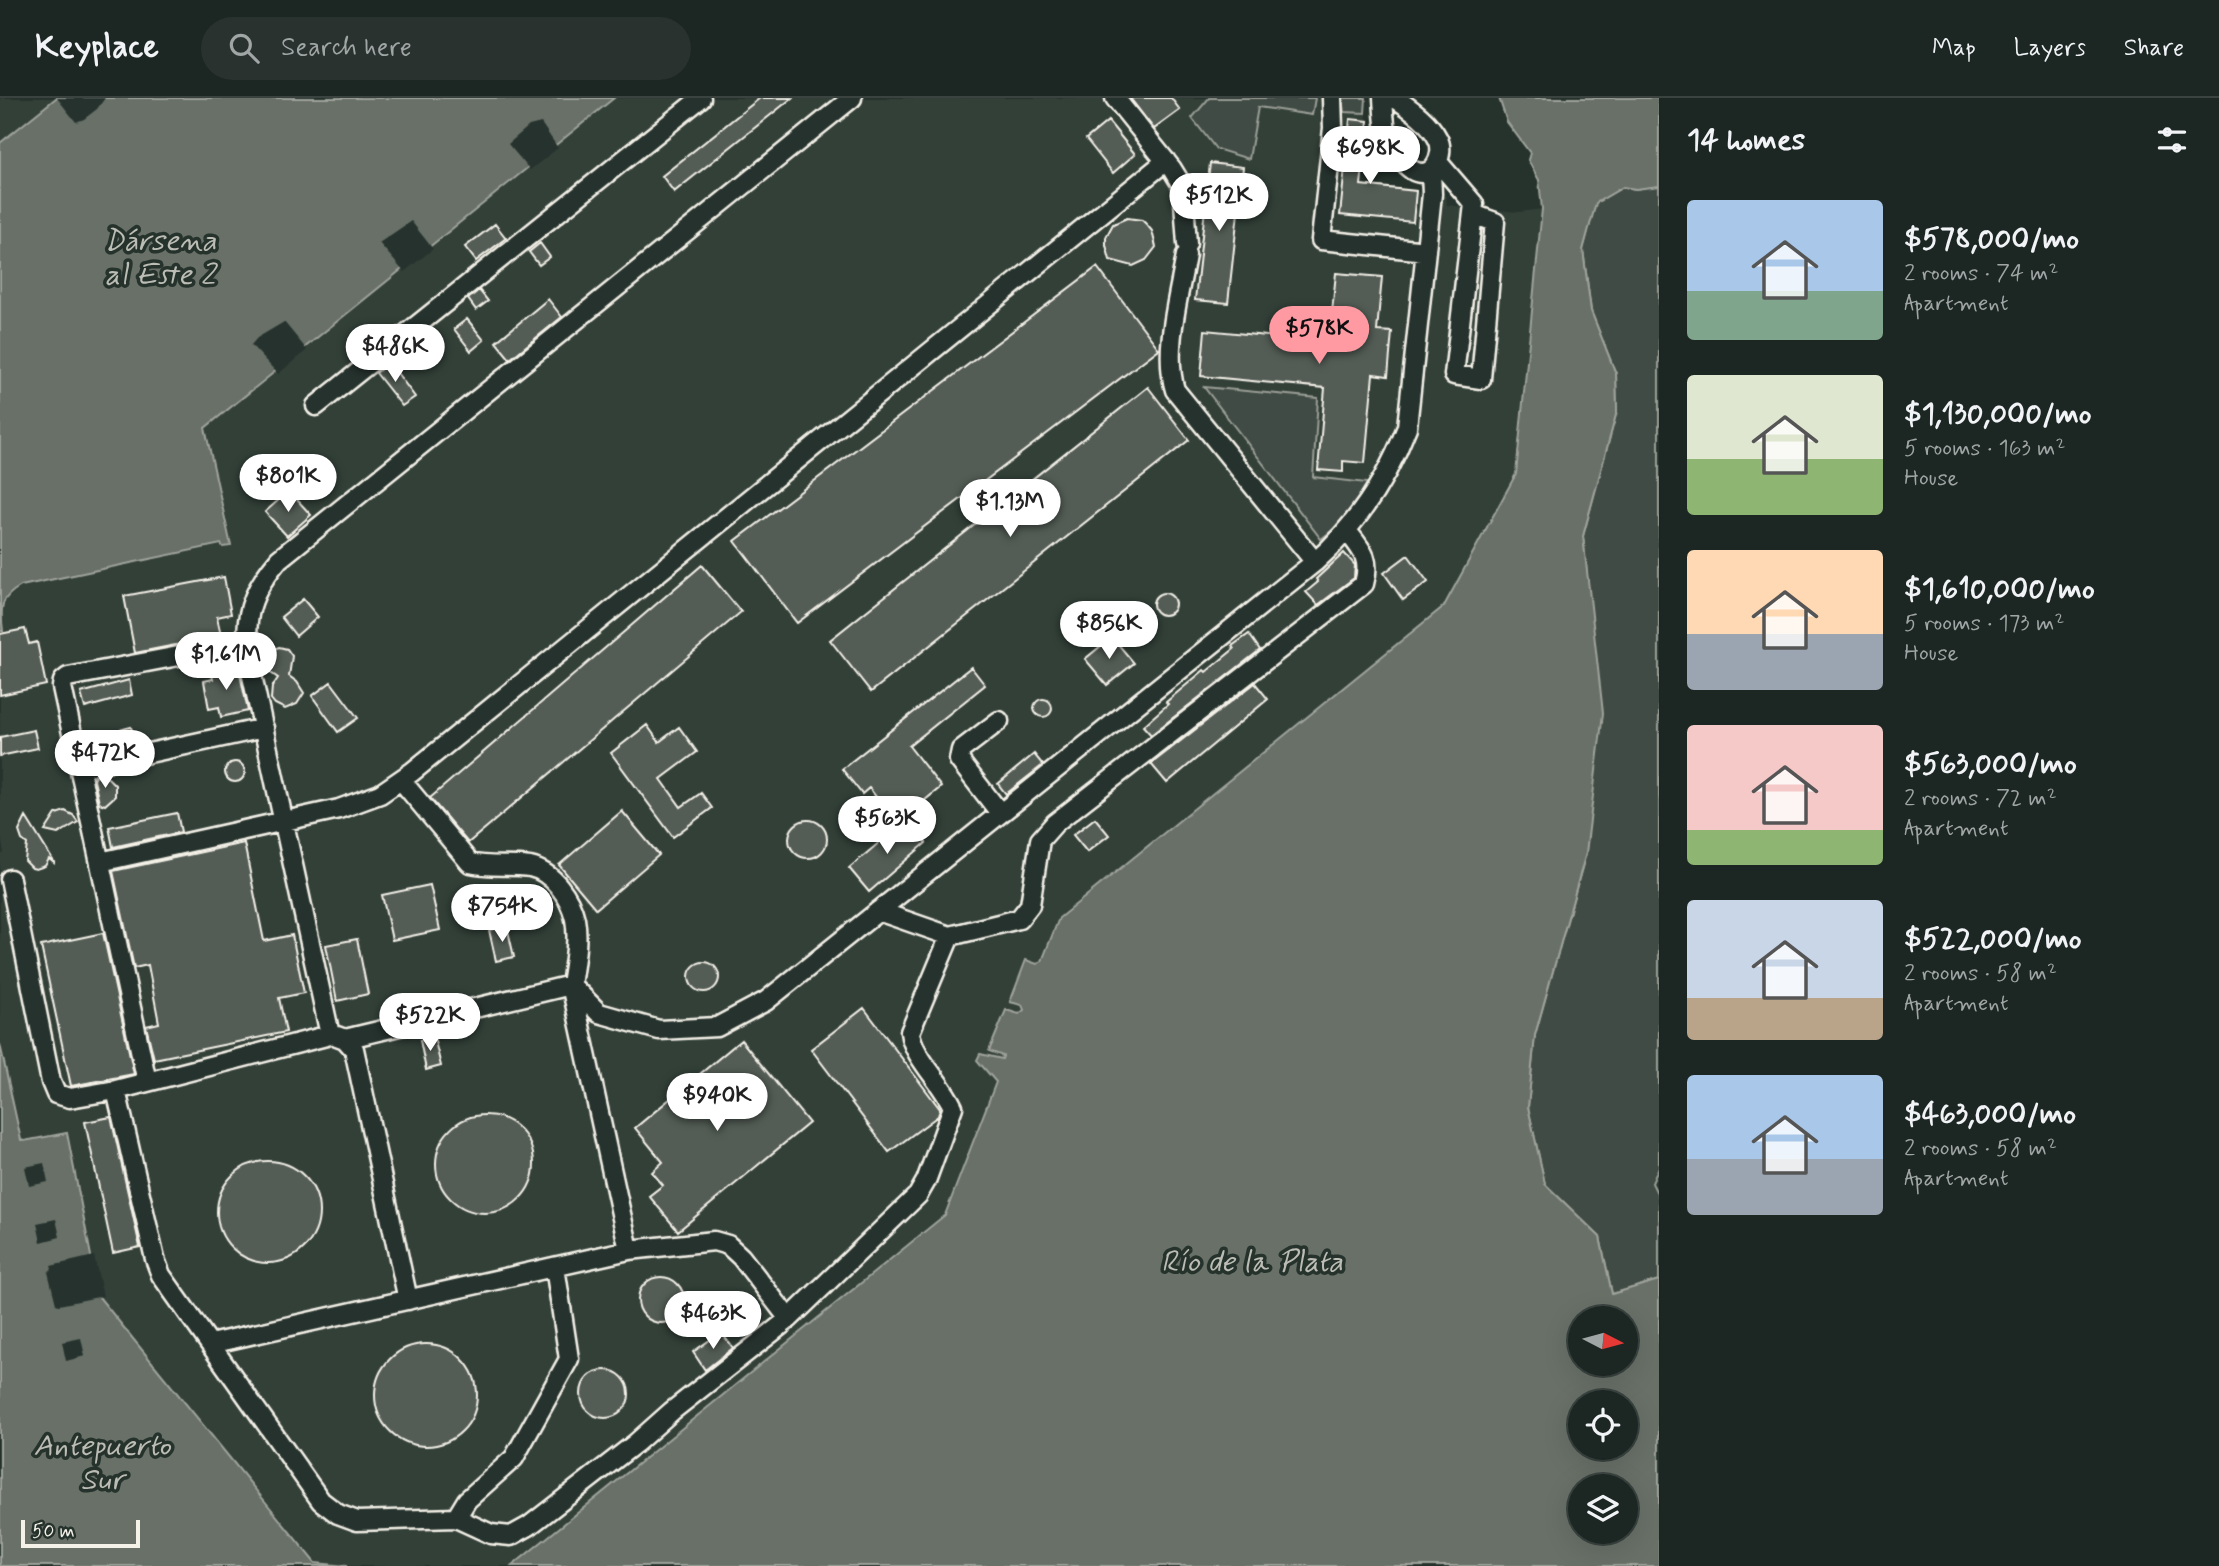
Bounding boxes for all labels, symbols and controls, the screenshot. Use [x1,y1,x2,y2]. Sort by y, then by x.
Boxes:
search box [201,17,691,80]
text: Keyplace [35,26,159,70]
icon: search [225,29,263,67]
text: Search here [281,31,412,65]
text: Map [1932,33,1976,64]
text: Layers [2014,33,2086,64]
text: Share [2124,33,2184,64]
text: 14 homes [1687,121,1805,160]
icon: filters [2153,121,2191,159]
pin: $698K [1321,126,1419,186]
text: $698K [1336,134,1404,164]
pin: $512K [1170,174,1268,233]
text: $512K [1185,181,1253,211]
text: $578,000/mo [1904,220,2079,259]
water label: Dársena al Este 2 [103,222,219,295]
icon: home [1743,228,1827,312]
text: 2 rooms · 74 m² [1904,259,2059,289]
text: Apartment [1904,289,2009,319]
pin: $578K [1270,306,1368,366]
text: $578K [1285,314,1353,344]
pin: $486K [346,324,444,384]
text: $486K [362,332,428,362]
text: $1,130,000/mo [1904,395,2092,434]
icon: home [1743,403,1827,487]
text: 5 rooms · 163 m² [1904,434,2066,464]
pin: $801K [239,454,337,514]
text: $801K [256,462,320,492]
text: House [1904,464,1958,494]
pin: $1.13M [953,480,1067,539]
text: $1.13M [976,487,1044,517]
text: $1,610,000/mo [1904,570,2095,609]
icon: home [1743,578,1827,662]
pin: $856K [1060,602,1158,661]
text: $856K [1076,609,1142,639]
text: 5 rooms · 173 m² [1904,609,2064,639]
pin: $1.61M [169,632,283,692]
text: House [1904,639,1958,669]
text: $1.61M [191,640,261,670]
pin: $472K [56,730,154,790]
text: $472K [71,738,139,768]
text: $563,000/mo [1904,745,2077,784]
icon: home [1743,753,1827,837]
text: 2 rooms · 72 m² [1904,784,2057,814]
pin: $563K [838,796,936,856]
text: $563K [854,804,920,834]
text: Apartment [1904,814,2009,844]
pin: $754K [453,884,551,944]
text: $754K [467,892,537,922]
text: $522,000/mo [1904,920,2082,959]
icon: home [1743,928,1827,1012]
text: 2 rooms · 58 m² [1904,959,2057,989]
text: Apartment [1904,989,2009,1019]
pin: $522K [381,993,479,1053]
text: $522K [395,1001,465,1031]
pin: $940K [668,1074,766,1133]
text: $940K [683,1081,751,1111]
text: $463,000/mo [1904,1095,2076,1134]
icon: home [1743,1103,1827,1187]
text: 2 rooms · 58 m² [1904,1134,2057,1164]
text: Apartment [1904,1164,2009,1194]
water label: Río de la Plata [1161,1243,1343,1282]
pin: $463K [664,1292,762,1351]
text: $463K [680,1299,746,1329]
north arrow [1568,1306,1638,1376]
map controls [1568,1306,1638,1544]
button: locate [1568,1390,1638,1460]
water label: Antepuerto Sur [33,1427,171,1500]
button: layers [1568,1474,1638,1544]
scale bar [21,1517,140,1549]
text: 50 m [32,1519,75,1544]

